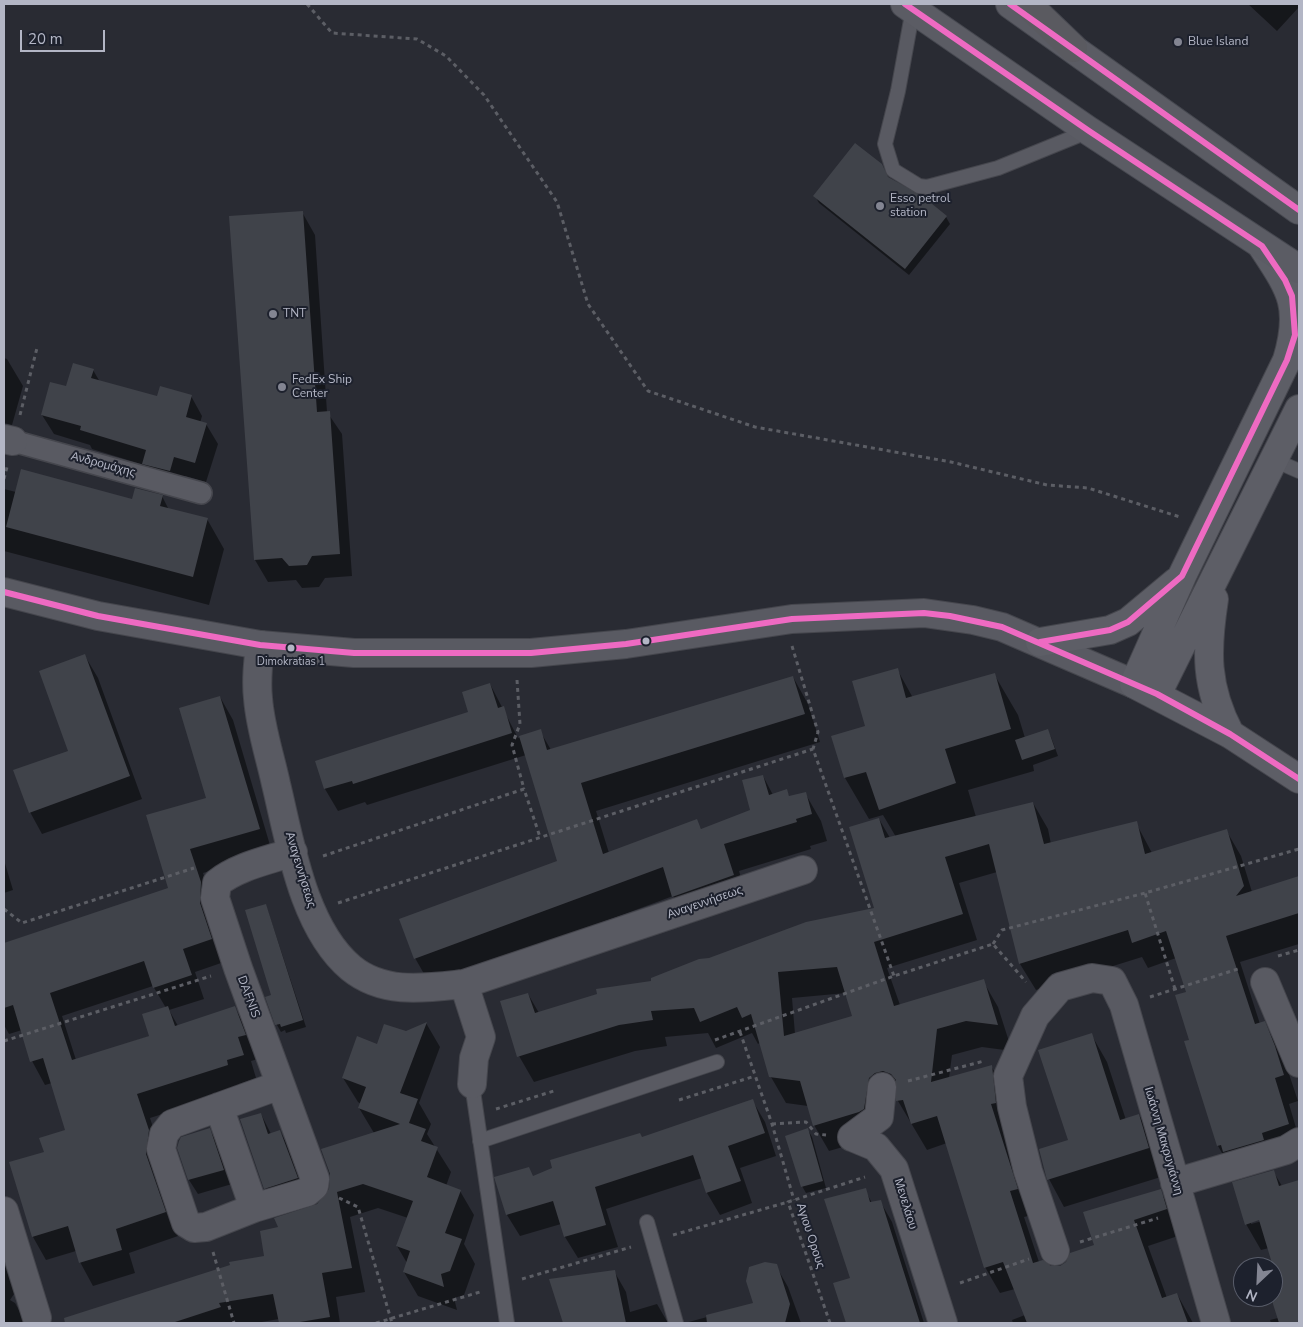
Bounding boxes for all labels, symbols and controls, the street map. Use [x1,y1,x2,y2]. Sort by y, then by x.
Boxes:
scale bar [22,20,108,52]
text: 20 m [28,29,63,49]
place label: Blue Island [1188,35,1248,49]
marker: Blue Island [1172,36,1184,48]
place label: Esso petrol station [890,192,950,220]
marker: Esso petrol station [874,200,886,212]
place label: TNT [283,307,306,321]
marker: TNT [267,308,279,320]
place label: FedEx Ship Center [292,373,352,401]
marker: FedEx Ship Center [276,381,288,393]
street label: Ανδρομάχης [69,449,137,481]
unlabelled marker [641,636,651,646]
marker: Dimokratias 1 [286,643,296,653]
place label: Dimokratias 1 [257,655,325,669]
street label: Αναγεννήσεως [282,830,318,910]
street label: Αναγεννήσεως [665,883,745,923]
street label: DAFNIS [234,974,262,1020]
street label: Ιωάννη Μακρυγιάννη [1141,1085,1185,1197]
street label: Μενελάου [890,1177,920,1231]
street label: Αγιου Ορους [793,1201,827,1271]
north arrow [1233,1257,1283,1307]
text: N [1243,1284,1261,1306]

